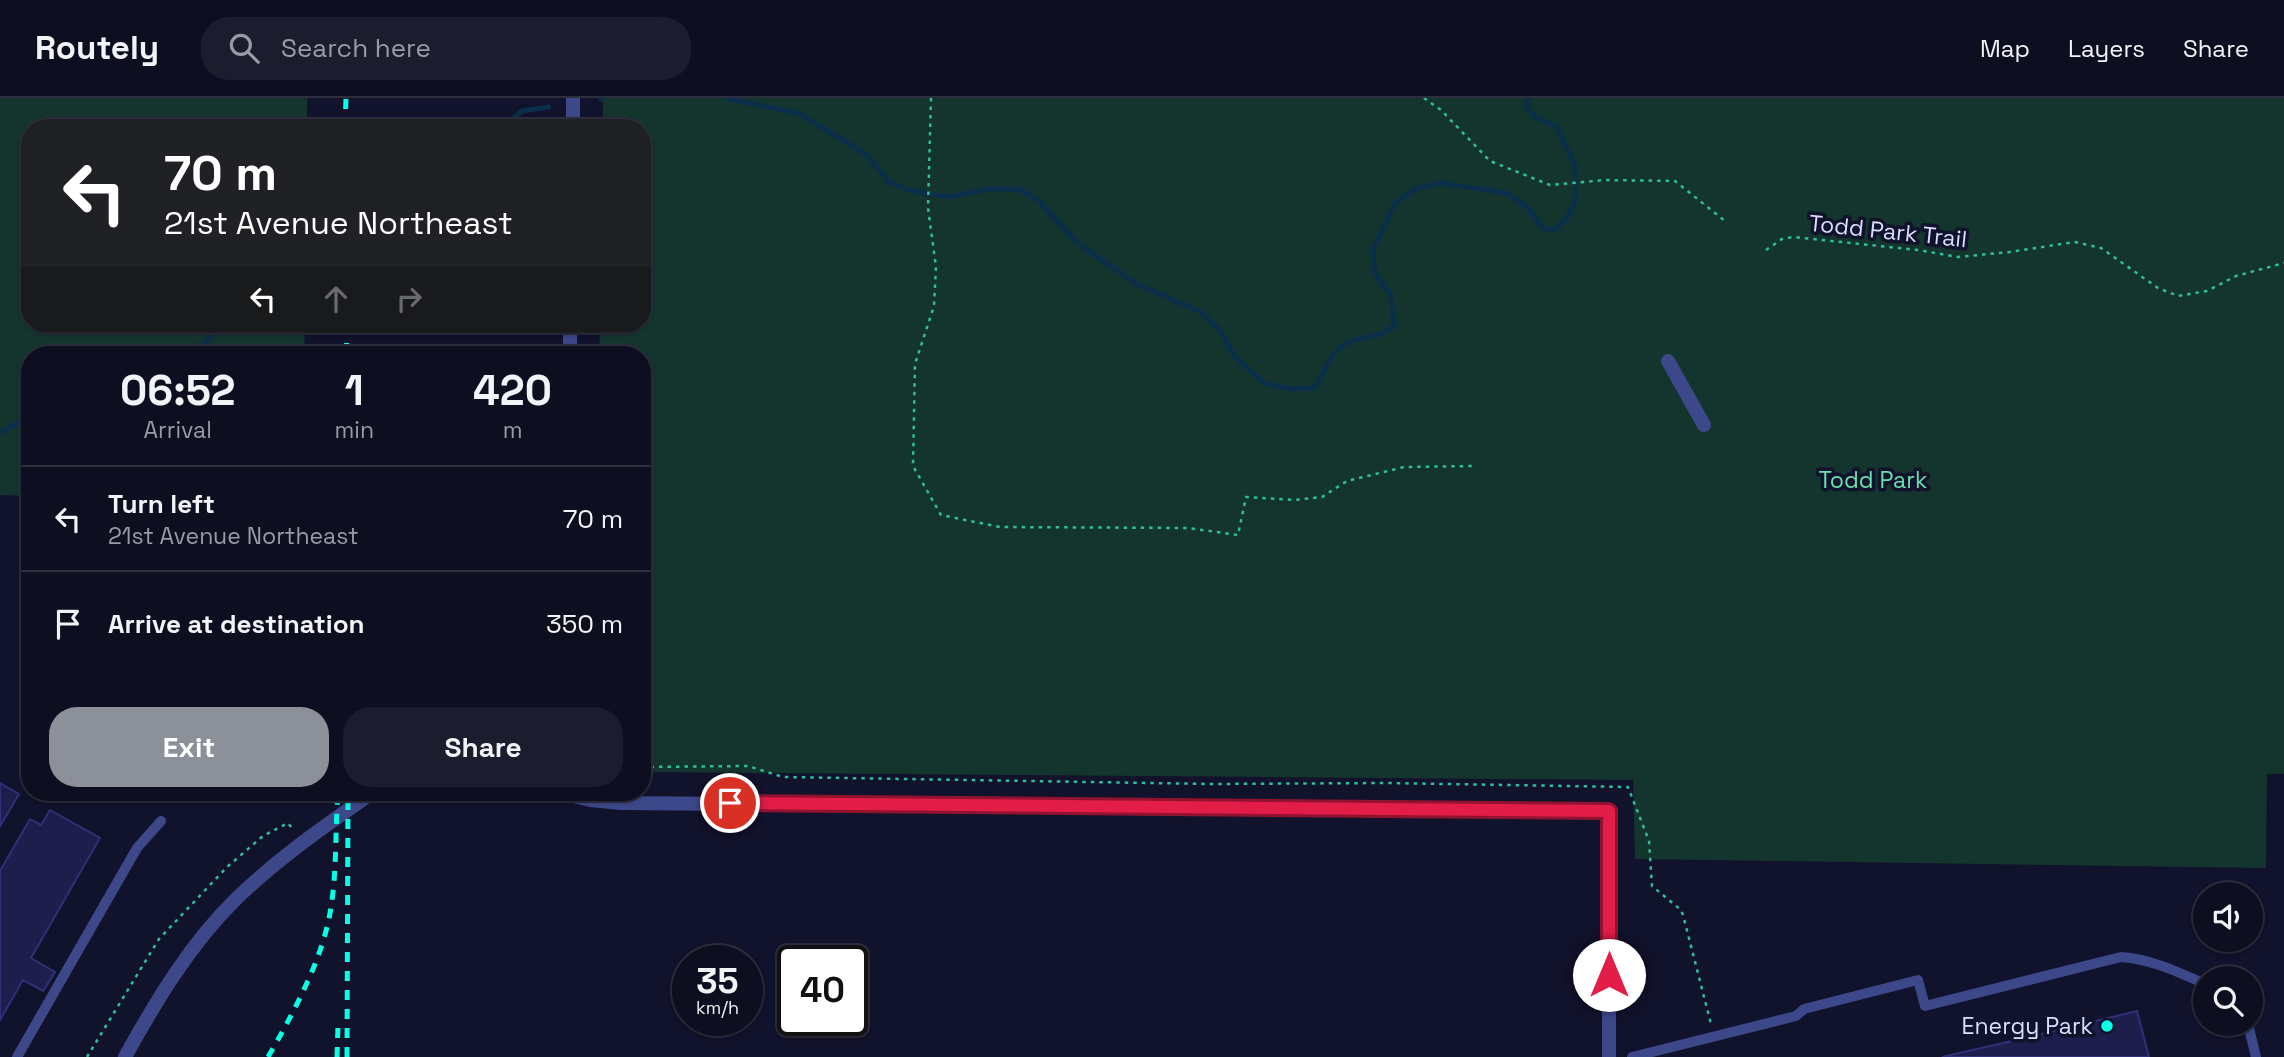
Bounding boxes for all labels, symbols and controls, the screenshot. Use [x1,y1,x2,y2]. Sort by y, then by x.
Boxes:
search box [201,17,691,80]
text: Routely [35,27,159,69]
icon: search [225,29,263,67]
text: Search here [281,31,431,65]
text: Map [1980,33,2030,64]
text: Layers [2068,33,2145,64]
text: Share [2183,33,2249,64]
text: 70 m [164,142,277,204]
icon: left [49,147,140,238]
text: 21st Avenue Northeast [164,203,513,243]
street label: Todd Park Trail [1808,208,1968,254]
icon: left [244,280,282,318]
icon: ahead [317,280,355,318]
icon: right [390,280,428,318]
text: 06:52 [120,364,236,417]
text: 1 [345,364,364,417]
text: 420 [473,364,552,417]
text: Arrival [144,415,212,445]
text: min [335,415,374,445]
text: m [503,415,522,445]
park label: Todd Park [1819,465,1927,495]
text: Turn left [108,487,215,521]
icon: left [49,500,87,538]
text: 70 m [563,502,623,536]
text: 21st Avenue Northeast [108,521,359,551]
icon: arrive [49,605,87,643]
text: Arrive at destination [108,607,365,641]
text: 350 m [546,607,623,641]
button: Exit [49,707,329,787]
button: Share [343,707,623,787]
pin [700,773,760,833]
icon: arrive [711,784,749,822]
map controls [2193,882,2263,1036]
button: sound [2193,882,2263,952]
position arrow [1572,938,1646,1012]
speed limit sign: 40 [777,945,868,1036]
text: 35 [696,959,739,1003]
button: search [2193,966,2263,1036]
text: km/h [696,996,739,1019]
place label: Energy Park [1961,1011,2093,1041]
marker: Energy Park [2099,1018,2115,1034]

